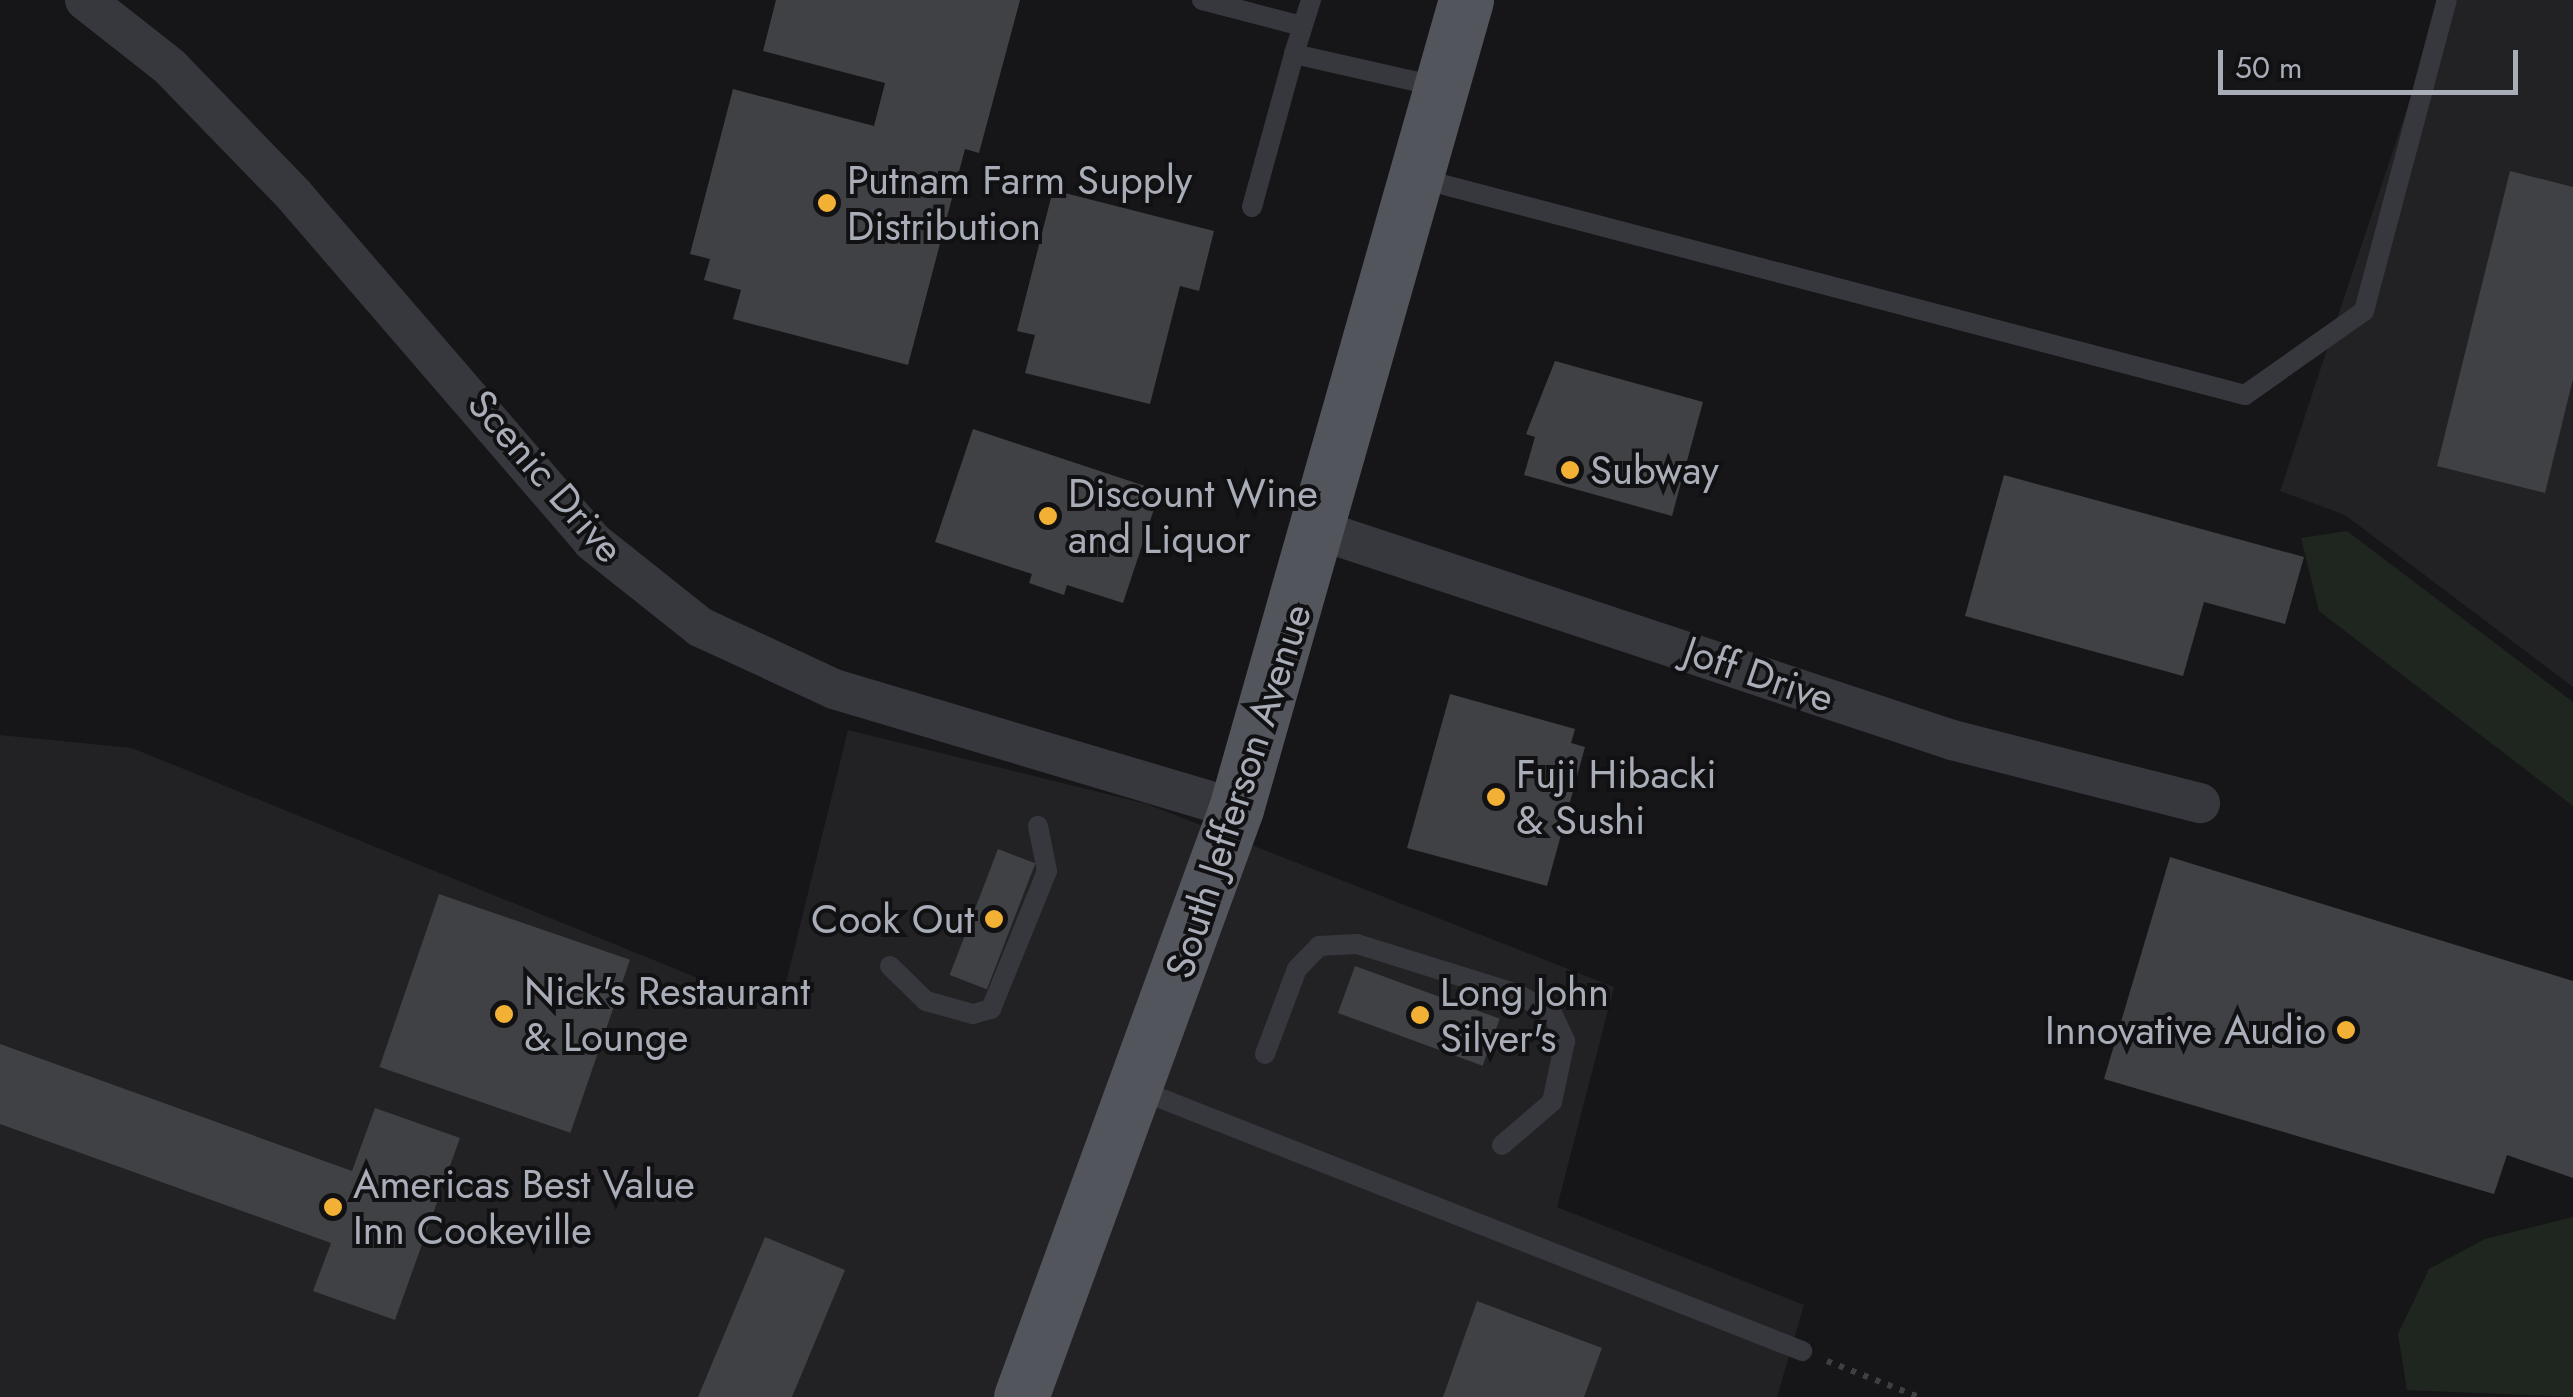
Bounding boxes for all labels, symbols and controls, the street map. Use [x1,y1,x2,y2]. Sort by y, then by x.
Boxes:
scale bar [2223,30,2523,92]
text: 50 m [2235,46,2302,89]
place label: Putnam Farm Supply Distribution [847,156,1192,250]
marker: Putnam Farm Supply Distribution [816,192,838,214]
street label: Scenic Drive [458,380,634,572]
place label: Subway [1590,446,1719,494]
marker: Subway [1559,459,1581,481]
place label: Discount Wine and Liquor [1068,469,1318,563]
marker: Discount Wine and Liquor [1037,505,1059,527]
street label: South Jefferson Avenue [1155,598,1321,984]
street label: Joff Drive [1678,626,1840,722]
place label: Fuji Hibacki & Sushi [1516,750,1717,844]
marker: Fuji Hibacki & Sushi [1485,786,1507,808]
place label: Cook Out [811,895,974,943]
marker: Cook Out [983,908,1005,930]
place label: Nick's Restaurant & Lounge [524,967,810,1061]
place label: Long John Silver's [1440,968,1609,1062]
marker: Nick's Restaurant & Lounge [493,1003,515,1025]
marker: Long John Silver's [1409,1004,1431,1026]
place label: Innovative Audio [2045,1006,2326,1054]
marker: Innovative Audio [2335,1019,2357,1041]
place label: Americas Best Value Inn Cookeville [353,1160,695,1254]
marker: Americas Best Value Inn Cookeville [322,1196,344,1218]

